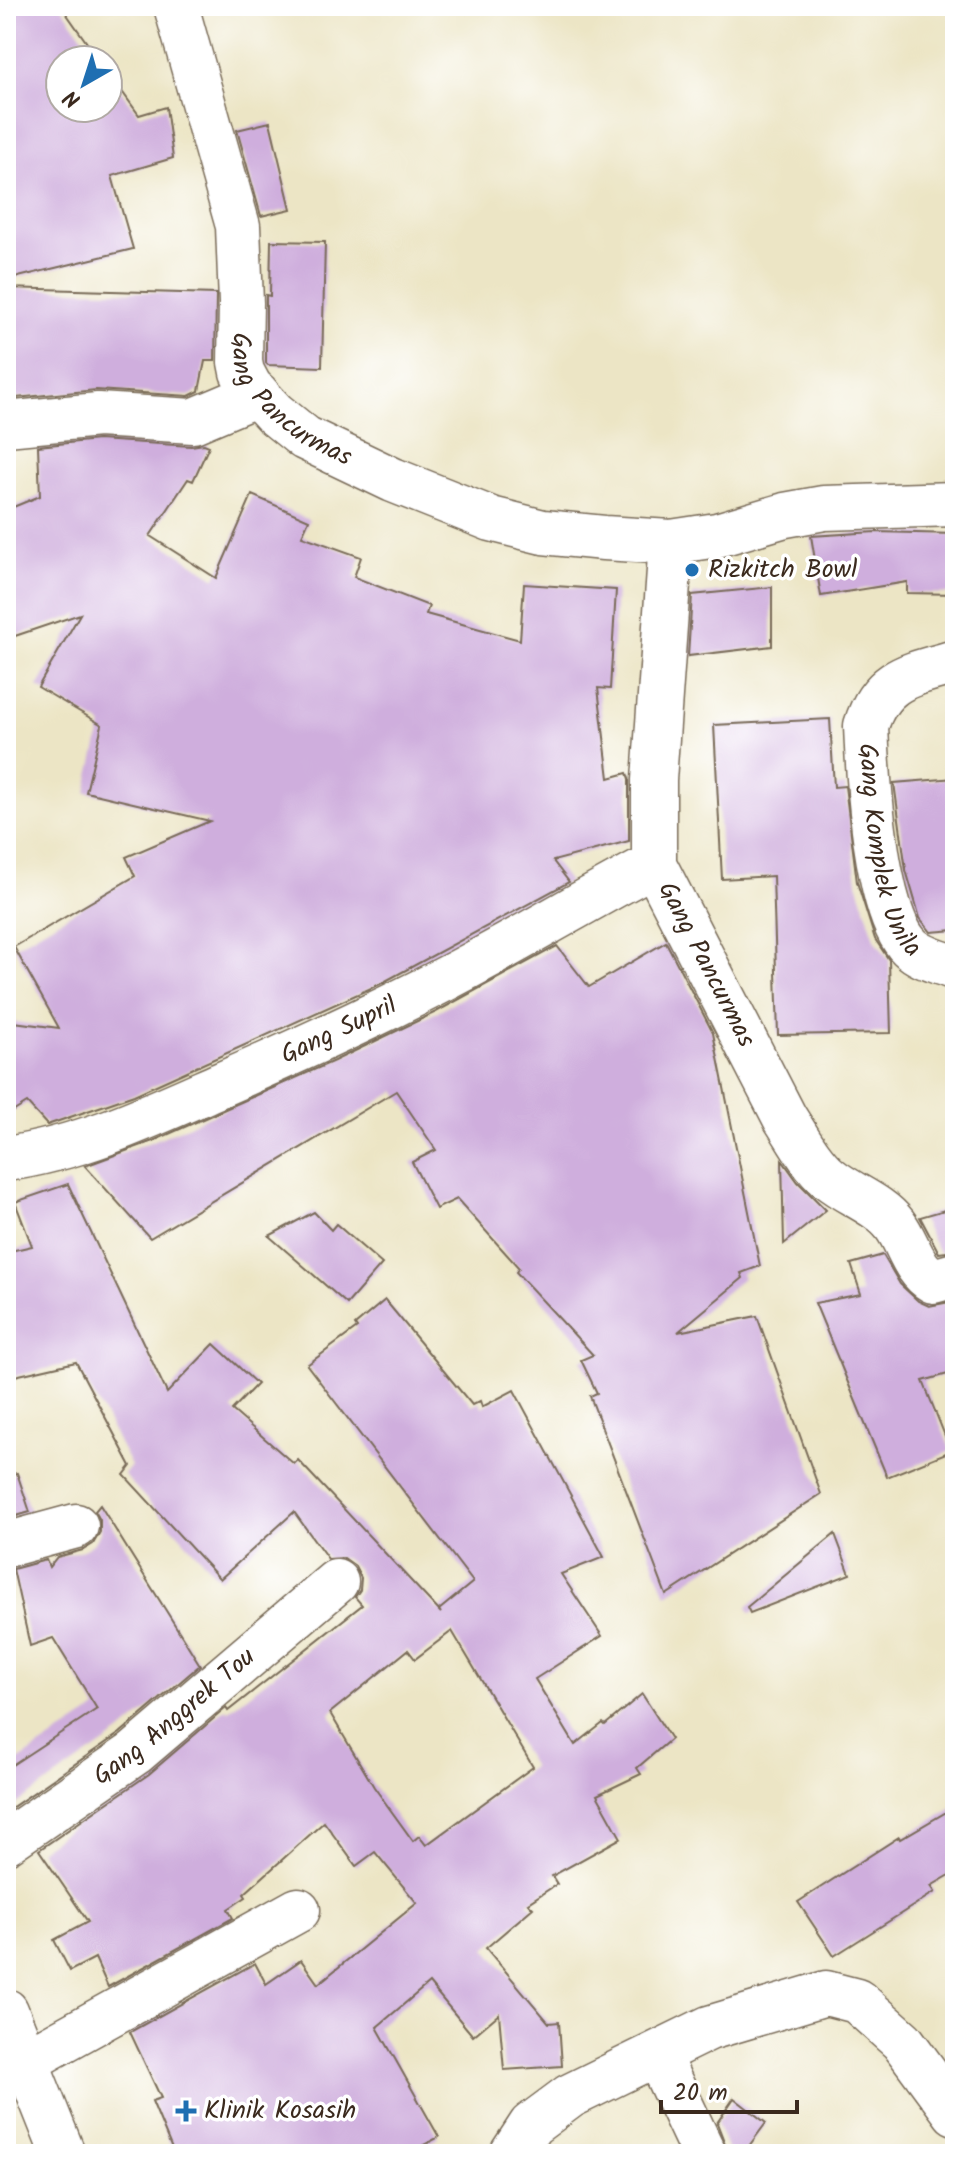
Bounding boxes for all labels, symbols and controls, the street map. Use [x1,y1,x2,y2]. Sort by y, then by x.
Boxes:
north arrow [44,44,124,124]
text: N [56,80,89,116]
street label: Gang Pancurmas [219,332,359,478]
place label: Rizkitch Bowl [708,549,857,591]
marker: Rizkitch Bowl [683,561,701,579]
street label: Gang Komplek Unila [846,742,930,969]
street label: Gang Pancurmas [646,874,766,1055]
street label: Gang Supril [274,985,405,1076]
street label: Gang Anggrek Tou [84,1637,266,1797]
scale bar [661,2064,797,2114]
text: 20 m [673,2074,728,2113]
place label: Klinik Kosasih [204,2090,356,2132]
marker: Klinik Kosasih [175,2100,197,2122]

